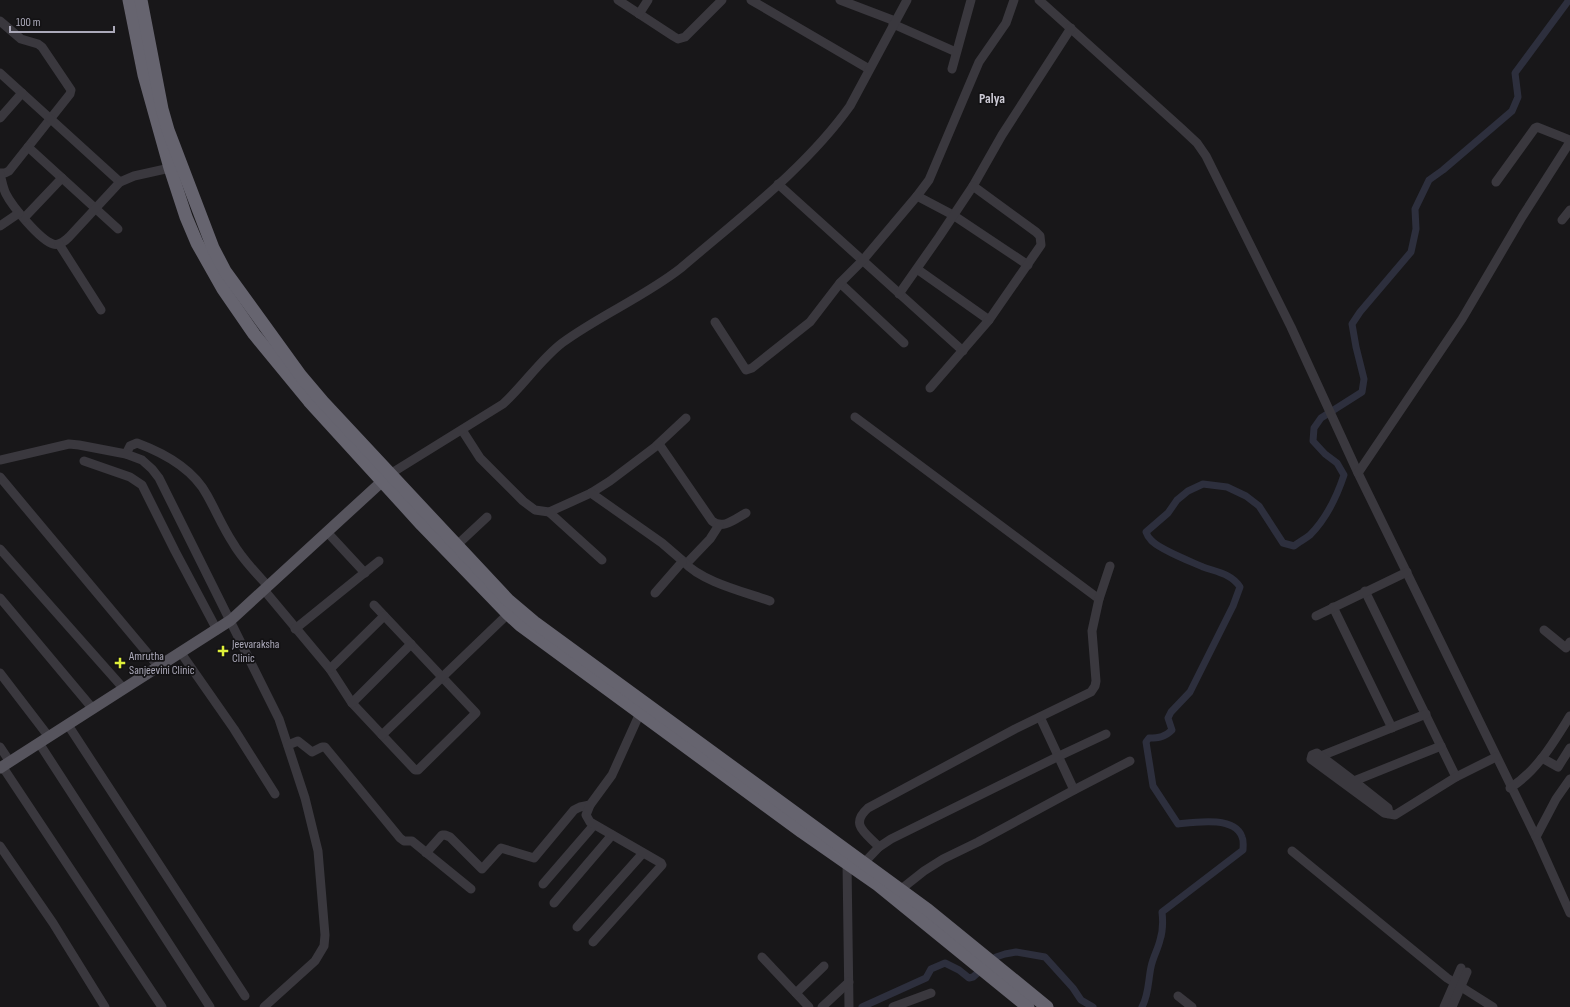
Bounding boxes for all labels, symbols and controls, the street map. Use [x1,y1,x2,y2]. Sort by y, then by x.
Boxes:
scale bar [10,8,114,34]
text: 100 m [16,15,41,30]
district label: Palya [979,90,1005,107]
place label: Jeevaraksha Clinic [231,637,280,666]
marker: Jeevaraksha Clinic [217,645,229,657]
place label: Amrutha Sanjeevini Clinic [128,649,195,678]
marker: Amrutha Sanjeevini Clinic [114,657,126,669]

